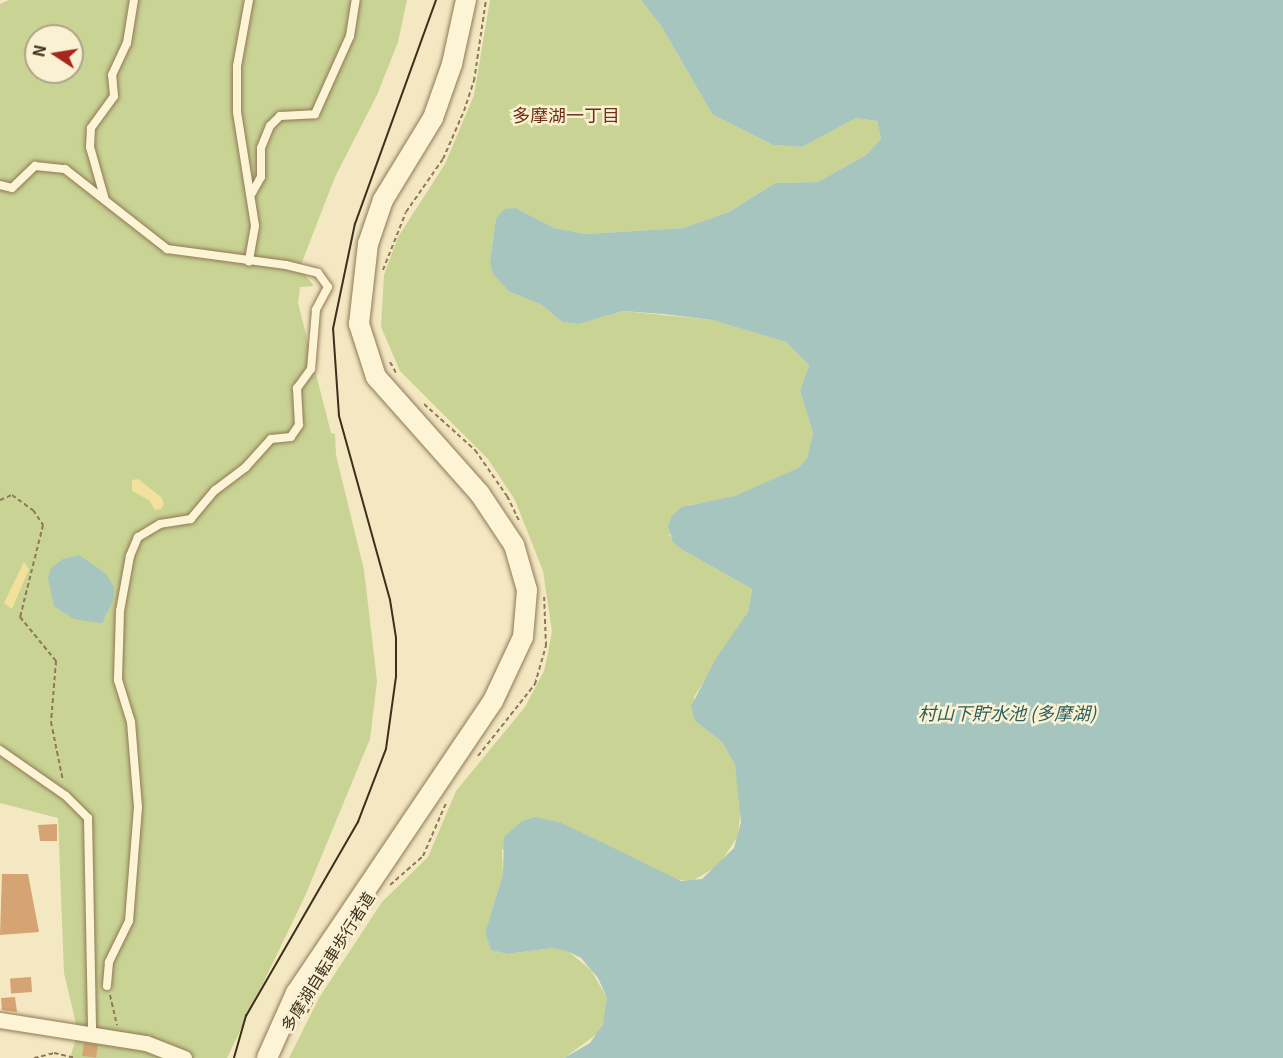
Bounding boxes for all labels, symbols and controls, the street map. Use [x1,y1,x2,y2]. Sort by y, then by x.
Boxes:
north arrow [24,24,84,84]
text: N [25,42,51,59]
district label: 多摩湖一丁目 [512,103,620,125]
water label: 村山下貯水池 (多摩湖) [918,701,1096,723]
street label: 多摩湖自転車歩行者道 [276,888,378,1034]

